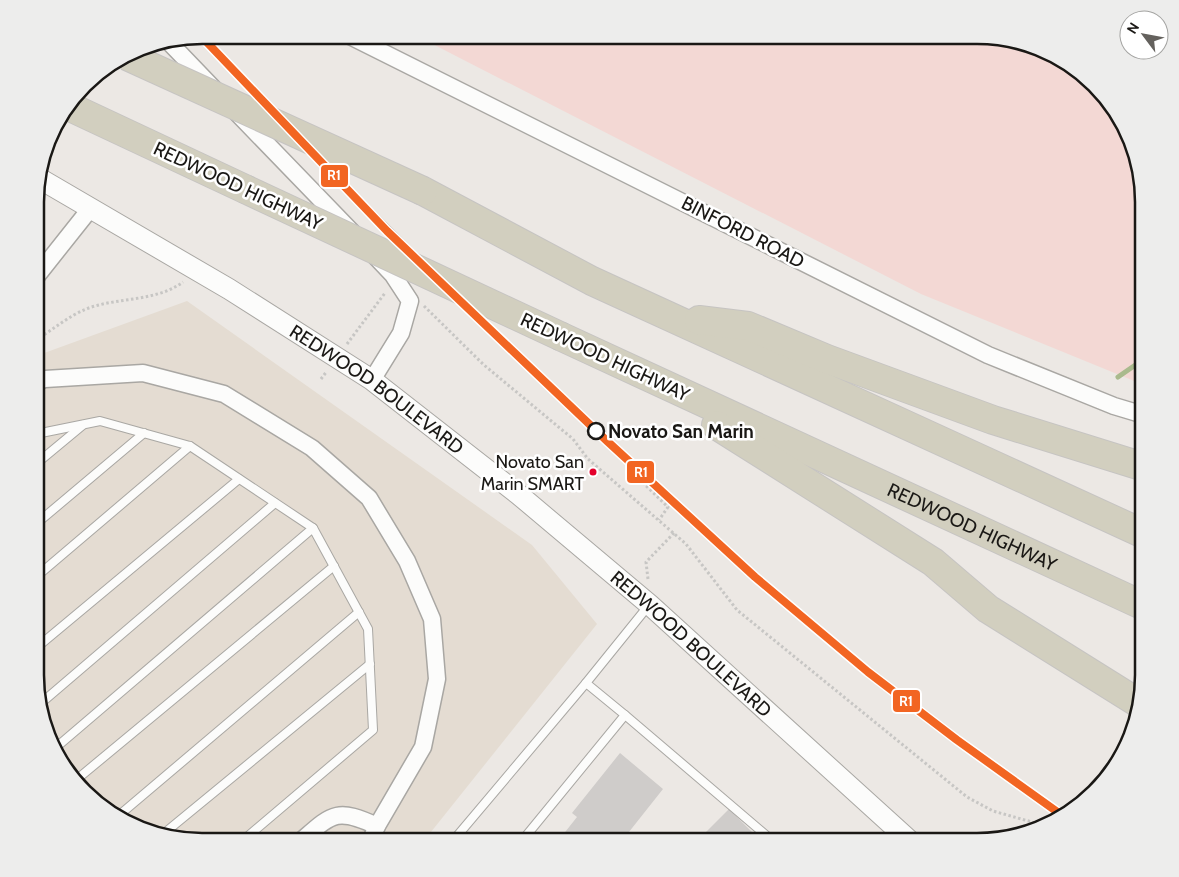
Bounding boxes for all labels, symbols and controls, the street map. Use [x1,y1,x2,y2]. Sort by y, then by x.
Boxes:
north arrow [1119,10,1169,60]
text: N [1123,19,1143,37]
street label: REDWOOD HIGHWAY [150,137,326,235]
line badge: R1 [320,164,349,188]
text: R1 [327,166,341,184]
street label: BINFORD ROAD [678,191,808,273]
street label: REDWOOD HIGHWAY [517,308,693,406]
street label: REDWOOD BOULEVARD [286,319,469,459]
place label: Novato San Marin [608,420,754,443]
marker: Novato San Marin [587,422,605,440]
place label: Novato San Marin SMART [481,451,584,495]
line badge: R1 [626,460,655,484]
text: R1 [634,463,648,481]
marker: Novato San Marin SMART [588,467,598,477]
street label: REDWOOD HIGHWAY [884,478,1061,576]
street label: REDWOOD BOULEVARD [606,566,777,722]
line badge: R1 [892,689,921,713]
text: R1 [899,692,913,710]

